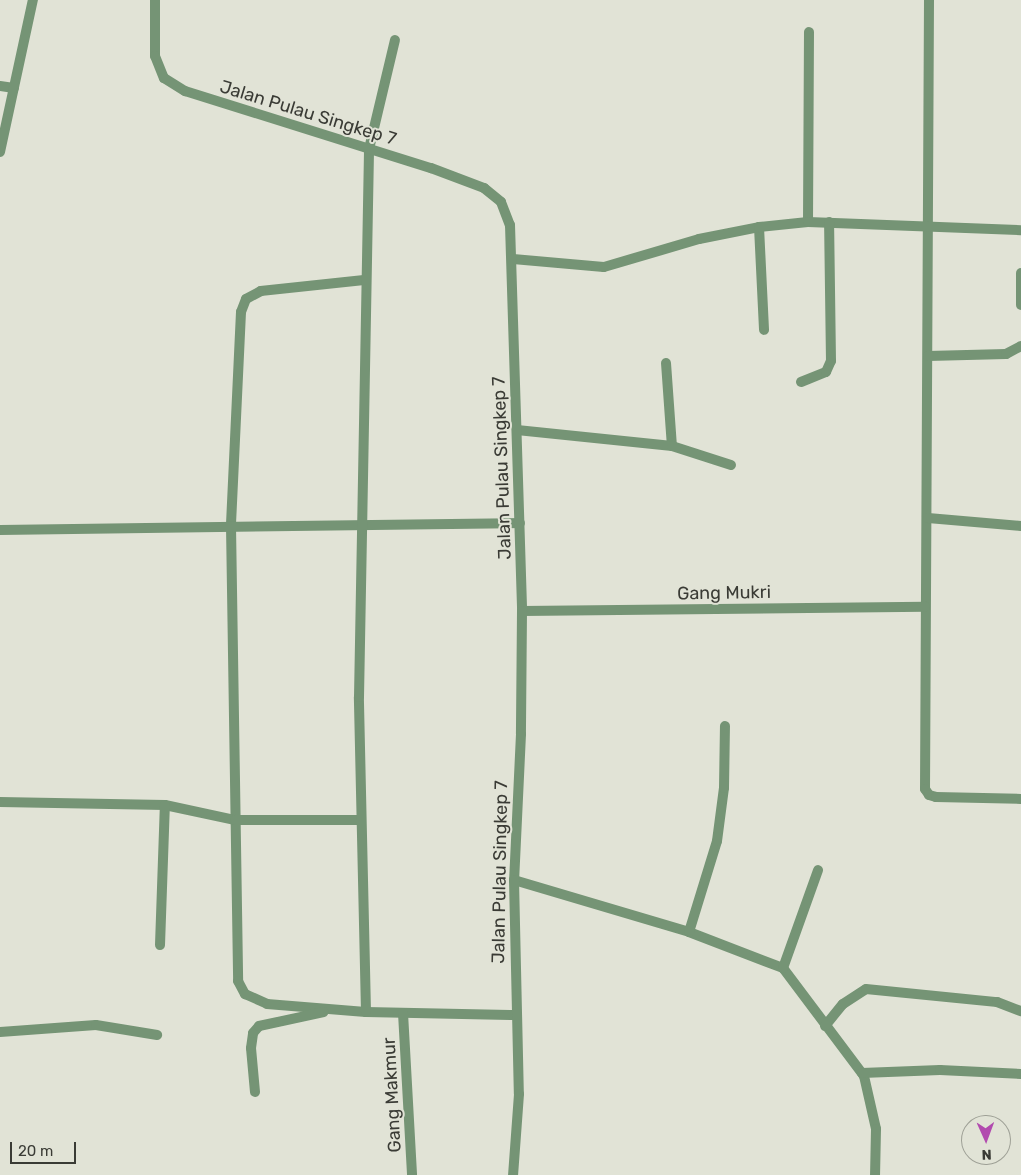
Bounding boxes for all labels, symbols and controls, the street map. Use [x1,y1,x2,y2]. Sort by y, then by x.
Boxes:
street label: Jalan Pulau Singkep 7 [217,76,399,150]
street label: Jalan Pulau Singkep 7 [488,376,516,560]
street label: Gang Mukri [677,581,771,605]
street label: Jalan Pulau Singkep 7 [488,780,512,964]
street label: Gang Makmur [378,1037,406,1153]
north arrow [961,1115,1011,1165]
scale bar [12,1132,79,1164]
text: 20 m [18,1142,53,1160]
text: N [981,1146,992,1163]

